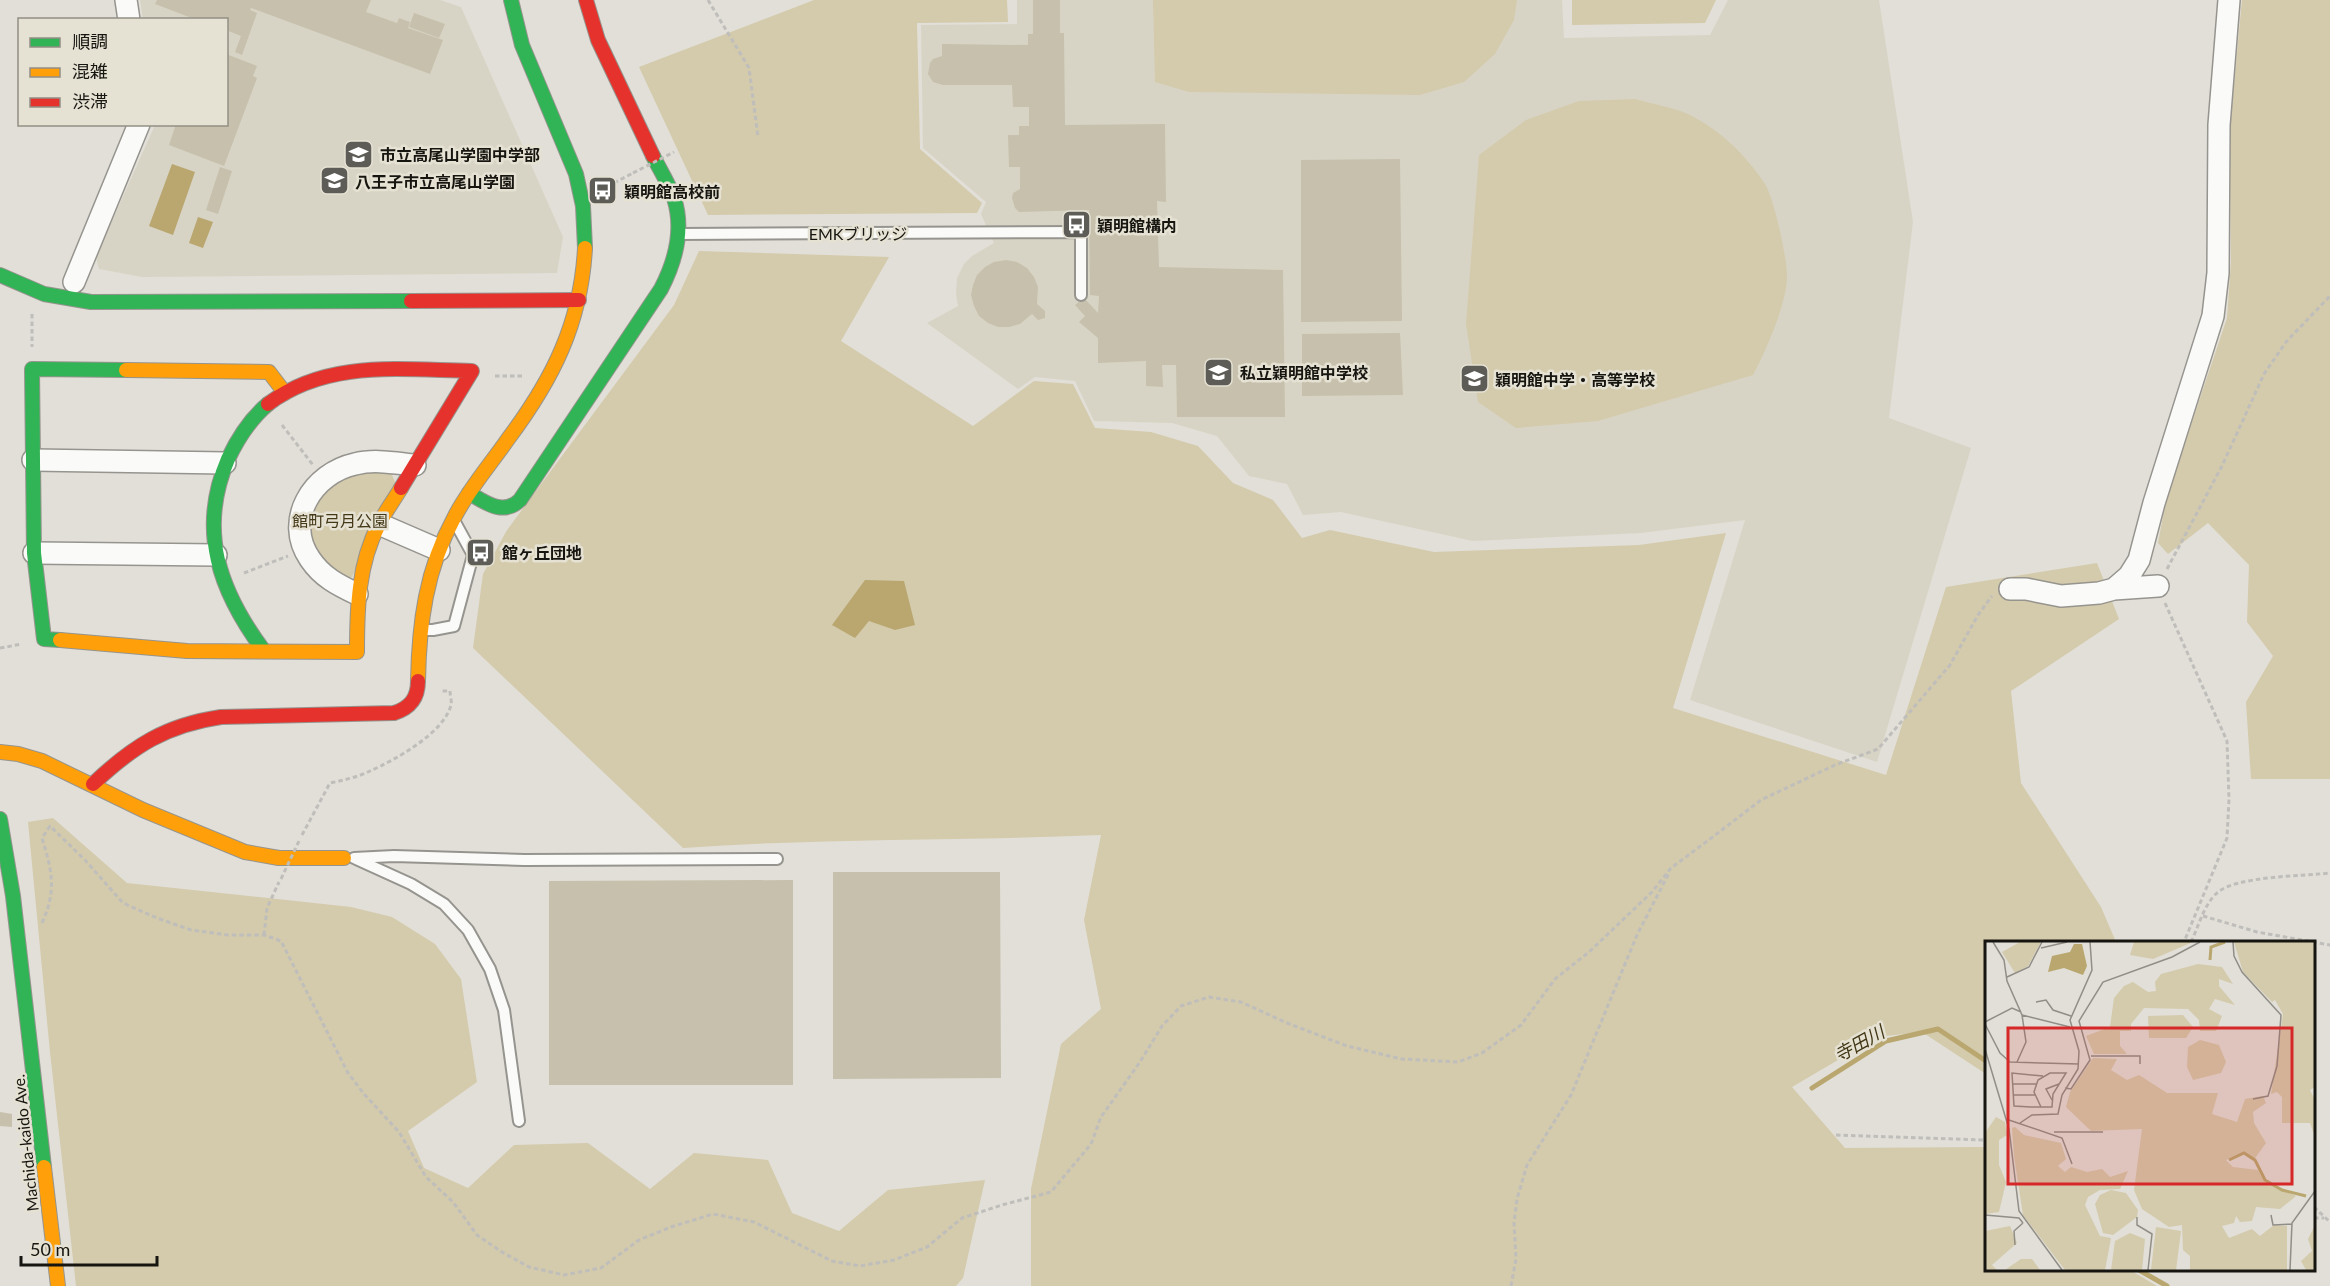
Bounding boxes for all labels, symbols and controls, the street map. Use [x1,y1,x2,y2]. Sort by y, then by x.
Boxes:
legend [18,18,228,126]
text: 順調 [72,30,108,52]
text: 混雑 [72,60,108,82]
text: 渋滞 [72,90,108,112]
school or university icon: 市立高尾山学園中学部 [343,138,375,170]
place label: 市立高尾山学園中学部 [380,145,540,164]
school or university icon: 八王子市立高尾山学園 [318,165,350,197]
place label: 八王子市立高尾山学園 [355,172,515,191]
bus stop icon: 穎明館高校前 [587,175,619,207]
place label: 穎明館高校前 [624,182,720,201]
bus stop icon: 穎明館構内 [1060,209,1092,241]
place label: 穎明館構内 [1097,216,1177,235]
street label: EMKブリッジ [809,224,907,243]
school or university icon: 私立穎明館中学校 [1203,356,1235,388]
place label: 私立穎明館中学校 [1240,363,1368,382]
school or university icon: 穎明館中学・高等学校 [1458,363,1490,395]
place label: 穎明館中学・高等学校 [1495,370,1655,389]
park label: 館町弓月公園 [292,511,388,530]
bus stop icon: 館ヶ丘団地 [465,536,497,568]
place label: 館ヶ丘団地 [502,543,582,562]
inset map [1985,941,2315,1271]
water label: 寺田川 [1830,1019,1890,1066]
street label: Machida-kaido Ave. [8,1073,42,1213]
scale bar [21,1229,158,1267]
text: 50 m [30,1238,70,1260]

